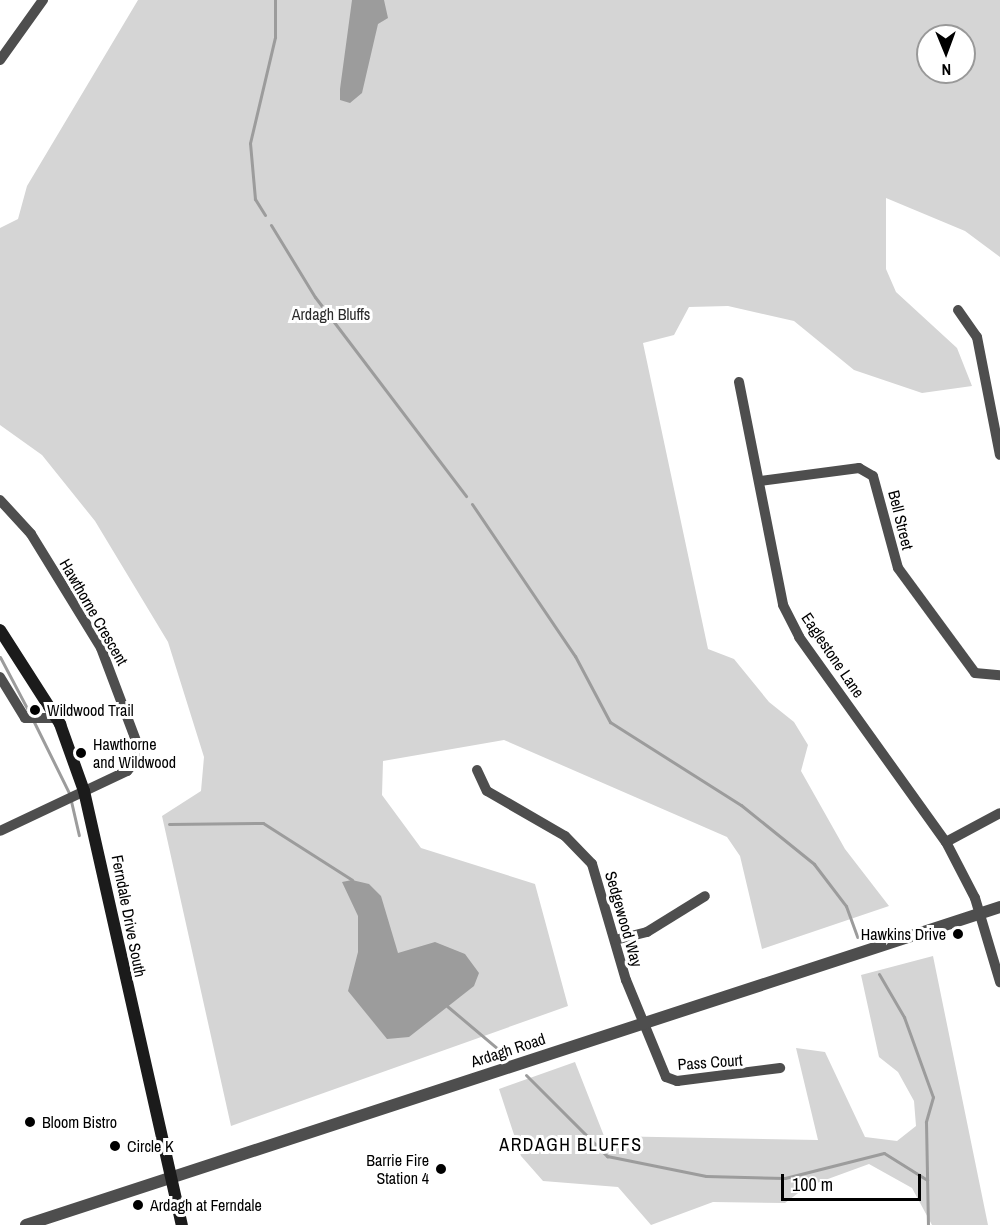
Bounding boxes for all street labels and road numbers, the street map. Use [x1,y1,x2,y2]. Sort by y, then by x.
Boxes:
street label: Bell Street [884,488,918,552]
street label: Hawthorne Crescent [56,555,132,669]
street label: Eaglestone Lane [798,609,868,701]
street label: Ferndale Drive South [108,853,150,979]
street label: Sedgewood Way [601,869,647,969]
street label: Ardagh Road [468,1029,548,1071]
street label: Pass Court [677,1050,743,1074]

